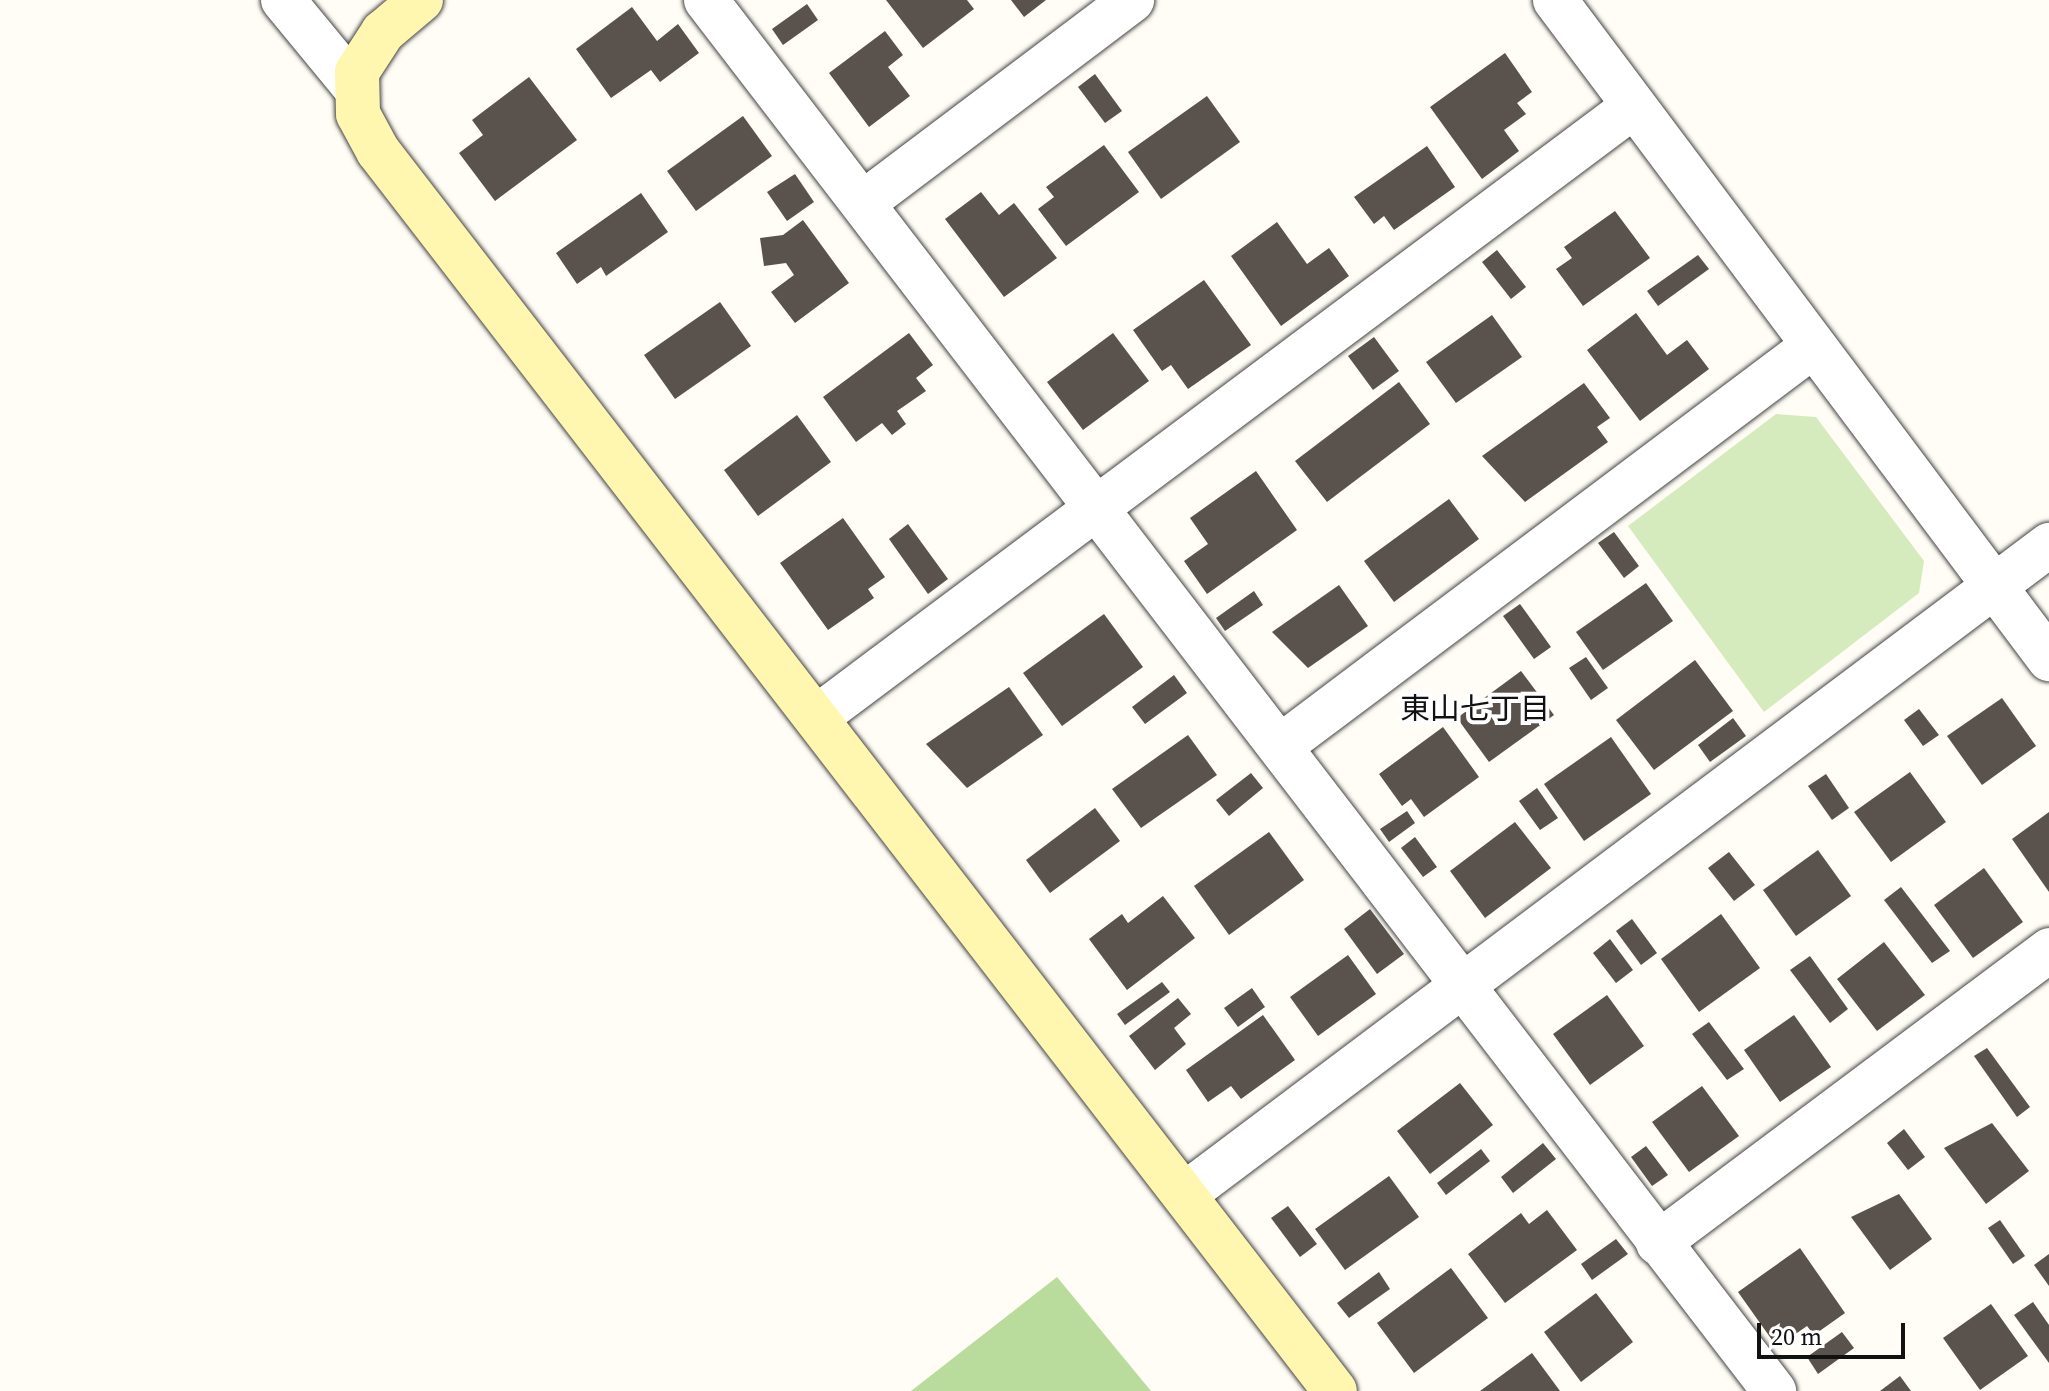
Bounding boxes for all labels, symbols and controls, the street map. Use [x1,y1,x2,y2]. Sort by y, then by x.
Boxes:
district label: 東山七丁目 [1400,691,1550,727]
scale bar [1761,1307,1909,1357]
text: 20 m [1771,1320,1822,1353]

